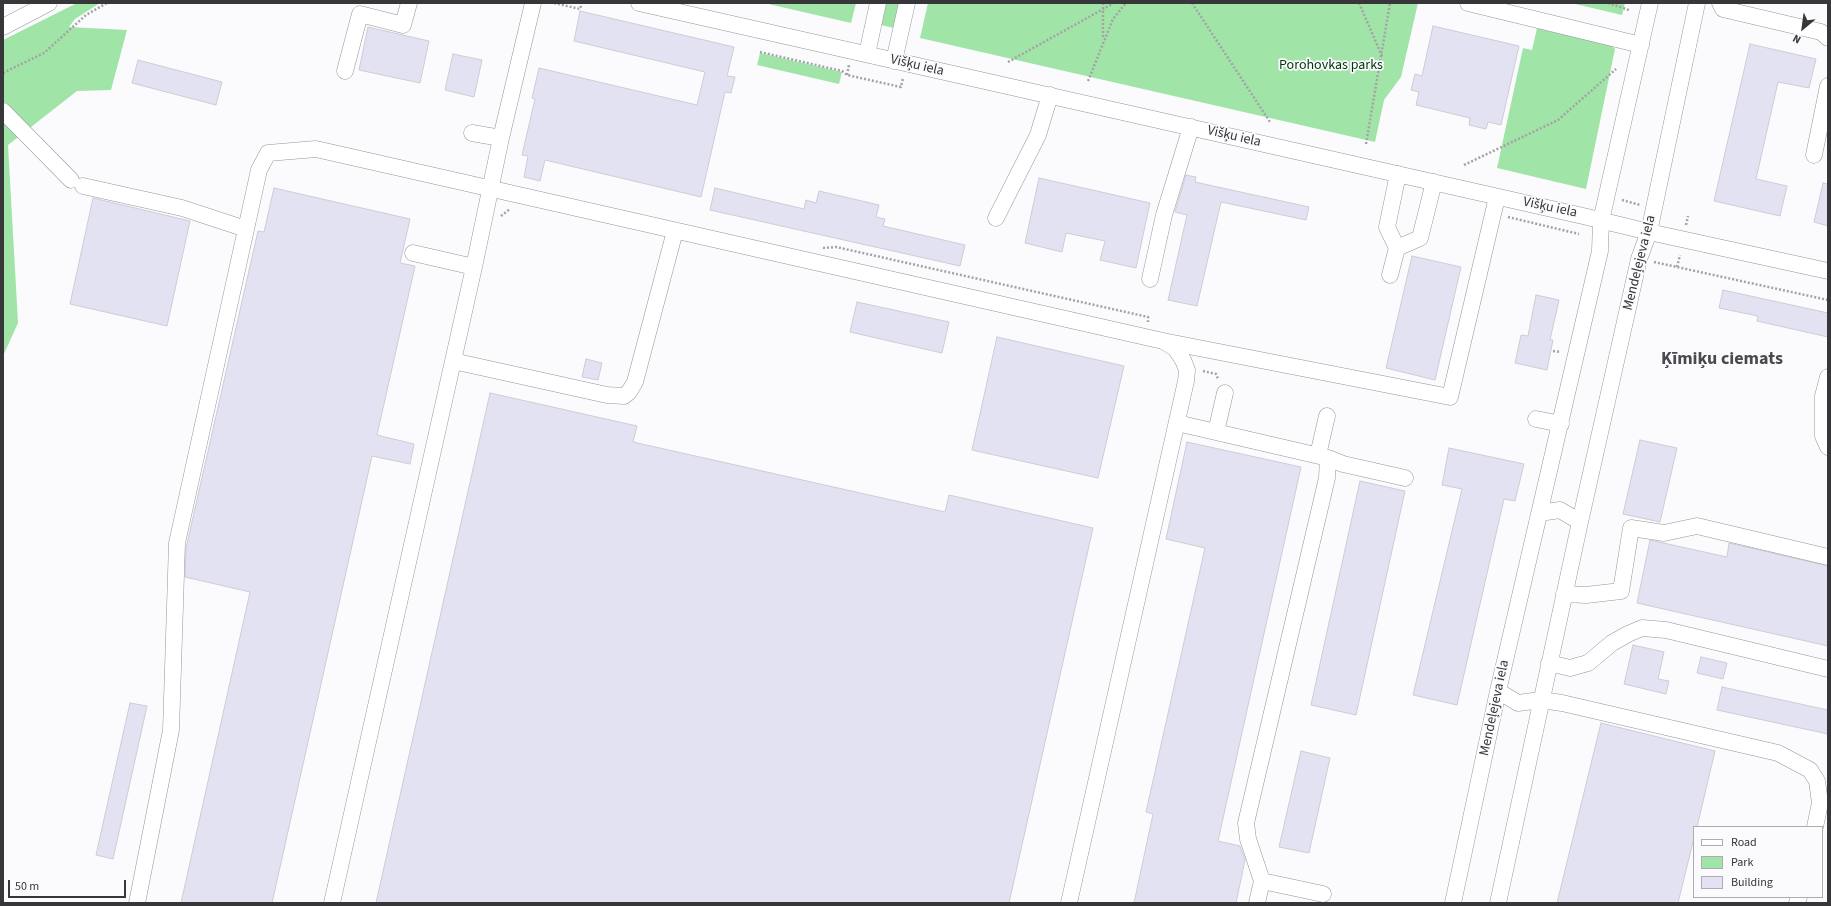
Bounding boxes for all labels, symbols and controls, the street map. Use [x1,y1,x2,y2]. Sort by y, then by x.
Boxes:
north arrow [1783,8,1823,48]
text: N [1790,31,1804,47]
street label: Višķu iela [888,52,946,80]
park label: Porohovkas parks [1279,58,1383,74]
street label: Višķu iela [1205,123,1263,151]
street label: Višķu iela [1522,194,1578,222]
street label: Mendeļejeva iela [1620,214,1660,312]
district label: Ķīmiķu ciemats [1661,349,1783,371]
street label: Mendeļejeva iela [1477,659,1513,757]
legend [1693,826,1823,898]
text: Road [1731,834,1757,851]
text: Park [1731,854,1753,871]
scale bar [10,872,128,898]
text: Building [1731,874,1773,891]
text: 50 m [15,878,39,895]

